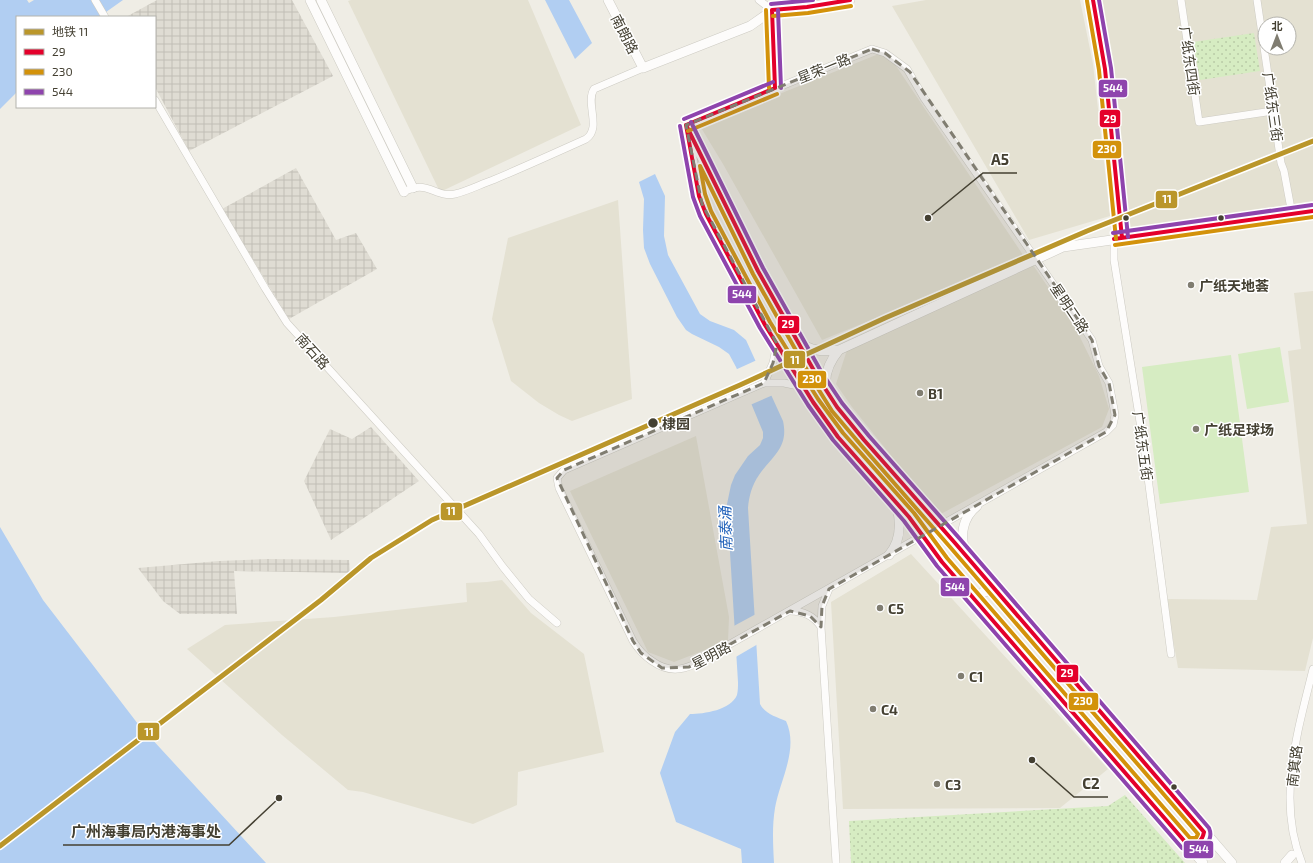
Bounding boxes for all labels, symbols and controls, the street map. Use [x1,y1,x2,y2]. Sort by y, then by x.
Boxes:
street label: 南朗路 [608,11,642,57]
legend [16,16,156,108]
north arrow [1257,16,1297,56]
text: 北 [1272,19,1283,32]
text: 地铁 11 [52,24,88,38]
street label: 广纸东四街 [1177,25,1203,97]
text: 29 [52,44,66,58]
street label: 星荣一路 [795,50,853,86]
text: 230 [52,64,73,78]
street label: 广纸东三街 [1260,71,1286,143]
line badge: 544 [1098,79,1128,98]
text: 544 [1103,81,1123,94]
text: 544 [52,84,73,98]
line badge: 29 [1099,109,1121,128]
text: 29 [1104,112,1116,125]
line badge: 230 [1092,140,1122,159]
text: 230 [1097,142,1117,155]
callout: A5 [983,146,1017,173]
text: A5 [991,150,1009,168]
line badge: 11 [1155,190,1178,209]
text: 11 [1162,192,1172,205]
unlabelled marker [1121,213,1131,223]
unlabelled marker [1216,213,1226,223]
place label: 广纸天地荟 [1199,277,1269,294]
street label: 星明二路 [1047,280,1093,336]
marker: 广纸天地荟 [1186,280,1196,290]
line badge: 544 [727,285,757,304]
text: 544 [732,287,752,300]
line badge: 29 [777,315,800,334]
text: 29 [782,317,794,330]
street label: 南石路 [293,330,333,372]
line badge: 11 [783,350,806,369]
text: 11 [790,353,800,366]
line badge: 230 [797,370,827,389]
text: 230 [802,372,822,385]
place label: B1 [928,385,943,402]
marker: B1 [915,388,925,398]
street label: 广纸东五街 [1130,410,1156,482]
place label: 棣园 [662,415,690,432]
marker: 棣园 [646,416,660,430]
place label: 广纸足球场 [1204,421,1274,438]
marker: 广纸足球场 [1191,424,1201,434]
line badge: 11 [440,502,463,521]
text: 11 [446,504,456,517]
water label: 南泰涌 [715,504,735,552]
line badge: 544 [940,577,970,597]
text: 544 [945,580,965,593]
place label: C5 [888,600,904,617]
marker: C5 [875,603,885,613]
street label: 星明路 [688,638,734,672]
line badge: 29 [1056,664,1079,683]
text: 29 [1061,666,1073,679]
place label: C1 [969,668,983,685]
marker: C1 [956,671,966,681]
line badge: 230 [1068,692,1099,711]
text: 230 [1073,694,1093,707]
place label: C4 [881,701,898,718]
marker: C4 [868,704,878,714]
line badge: 11 [137,722,160,741]
text: 11 [144,725,154,738]
street label: 南箕路 [1283,744,1305,788]
callout: C2 [1074,770,1108,797]
text: C2 [1082,774,1100,792]
place label: C3 [945,776,961,793]
marker: C3 [932,779,942,789]
unlabelled marker [1169,782,1179,792]
callout: 广州海事局内港海事处 [63,818,229,845]
text: 广州海事局内港海事处 [71,822,221,840]
line badge: 544 [1183,840,1214,859]
text: 544 [1189,842,1209,855]

